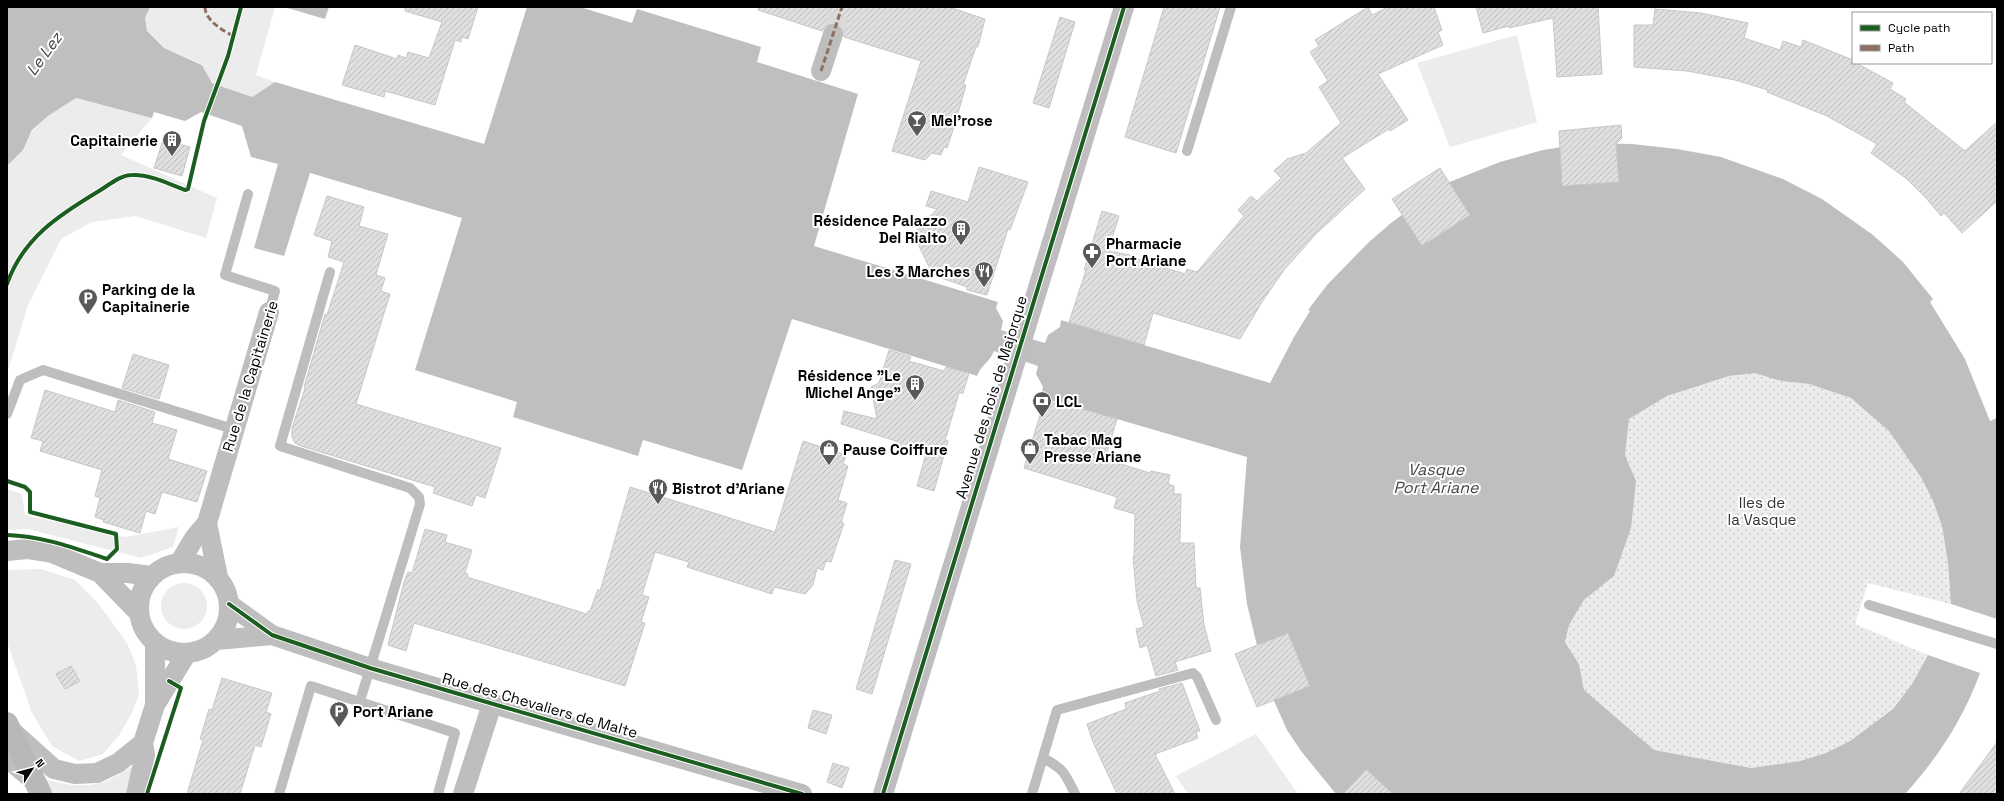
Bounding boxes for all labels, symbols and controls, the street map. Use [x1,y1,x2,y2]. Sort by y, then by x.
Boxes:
legend [1852,12,1992,64]
text: Cycle path [1888,20,1950,36]
water label: Le Lez [21,27,68,80]
text: Path [1888,40,1914,56]
bar icon: Mel'rose [906,109,928,137]
place label: Mel'rose [931,111,993,130]
building icon: Capitainerie [161,129,183,157]
place label: Capitainerie [70,131,158,150]
place label: Résidence Palazzo Del Rialto [813,211,947,247]
building icon: Résidence Palazzo Del Rialto [950,218,972,246]
place label: Pharmacie Port Ariane [1106,234,1187,270]
pharmacy icon: Pharmacie Port Ariane [1081,241,1103,269]
restaurant icon: Les 3 Marches [973,260,995,288]
place label: Les 3 Marches [866,262,970,281]
place label: Parking de la Capitainerie [102,280,196,316]
parking icon: Parking de la Capitainerie [77,287,99,315]
street label: Avenue des Rois de Majorque [951,293,1031,501]
street label: Rue de la Capitainerie [218,298,282,454]
place label: Résidence "Le Michel Ange" [798,366,901,402]
building icon: Résidence "Le Michel Ange" [904,373,926,401]
bank icon: LCL [1031,390,1053,418]
place label: LCL [1056,392,1082,411]
place label: Tabac Mag Presse Ariane [1044,430,1142,466]
shop icon: Tabac Mag Presse Ariane [1019,437,1041,465]
shop icon: Pause Coiffure [818,438,840,466]
place label: Pause Coiffure [843,440,948,459]
water label: Vasque Port Ariane [1393,459,1479,498]
restaurant icon: Bistrot d'Ariane [647,477,669,505]
place label: Bistrot d'Ariane [672,479,785,498]
park label: Iles de la Vasque [1728,493,1797,529]
street label: Rue des Chevaliers de Malte [440,668,640,742]
parking icon: Port Ariane [328,700,350,728]
place label: Port Ariane [353,702,434,721]
north arrow [12,749,52,789]
text: N [32,756,48,770]

